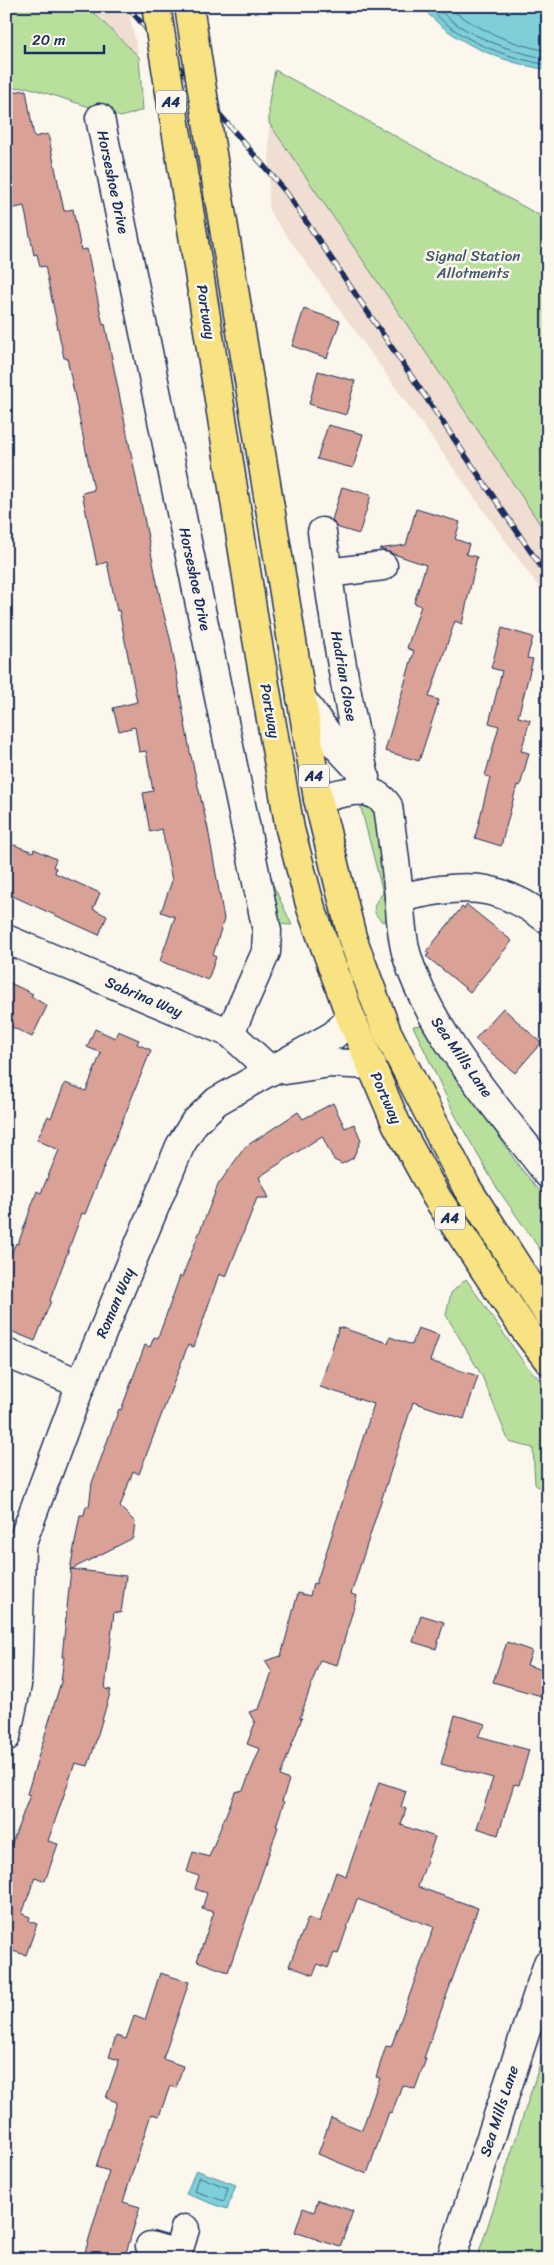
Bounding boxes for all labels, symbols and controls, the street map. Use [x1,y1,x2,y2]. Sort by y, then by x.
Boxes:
scale bar [25,22,104,54]
text: 20 m [32,27,66,53]
road number: A4 [156,90,186,114]
street label: Horseshoe Drive [89,128,137,236]
park label: Signal Station Allotments [426,243,520,286]
street label: Portway [189,283,223,341]
street label: Horseshoe Drive [171,525,219,633]
street label: Hadrian Close [323,629,365,724]
street label: Portway [252,682,288,741]
road number: A4 [299,764,329,788]
street label: Sabrina Way [101,969,187,1025]
street label: Sea Mills Lane [424,1011,500,1103]
street label: Portway [363,1068,409,1129]
road number: A4 [435,1206,465,1230]
street label: Roman Way [88,1263,142,1342]
street label: Sea Mills Lane [472,2062,526,2160]

